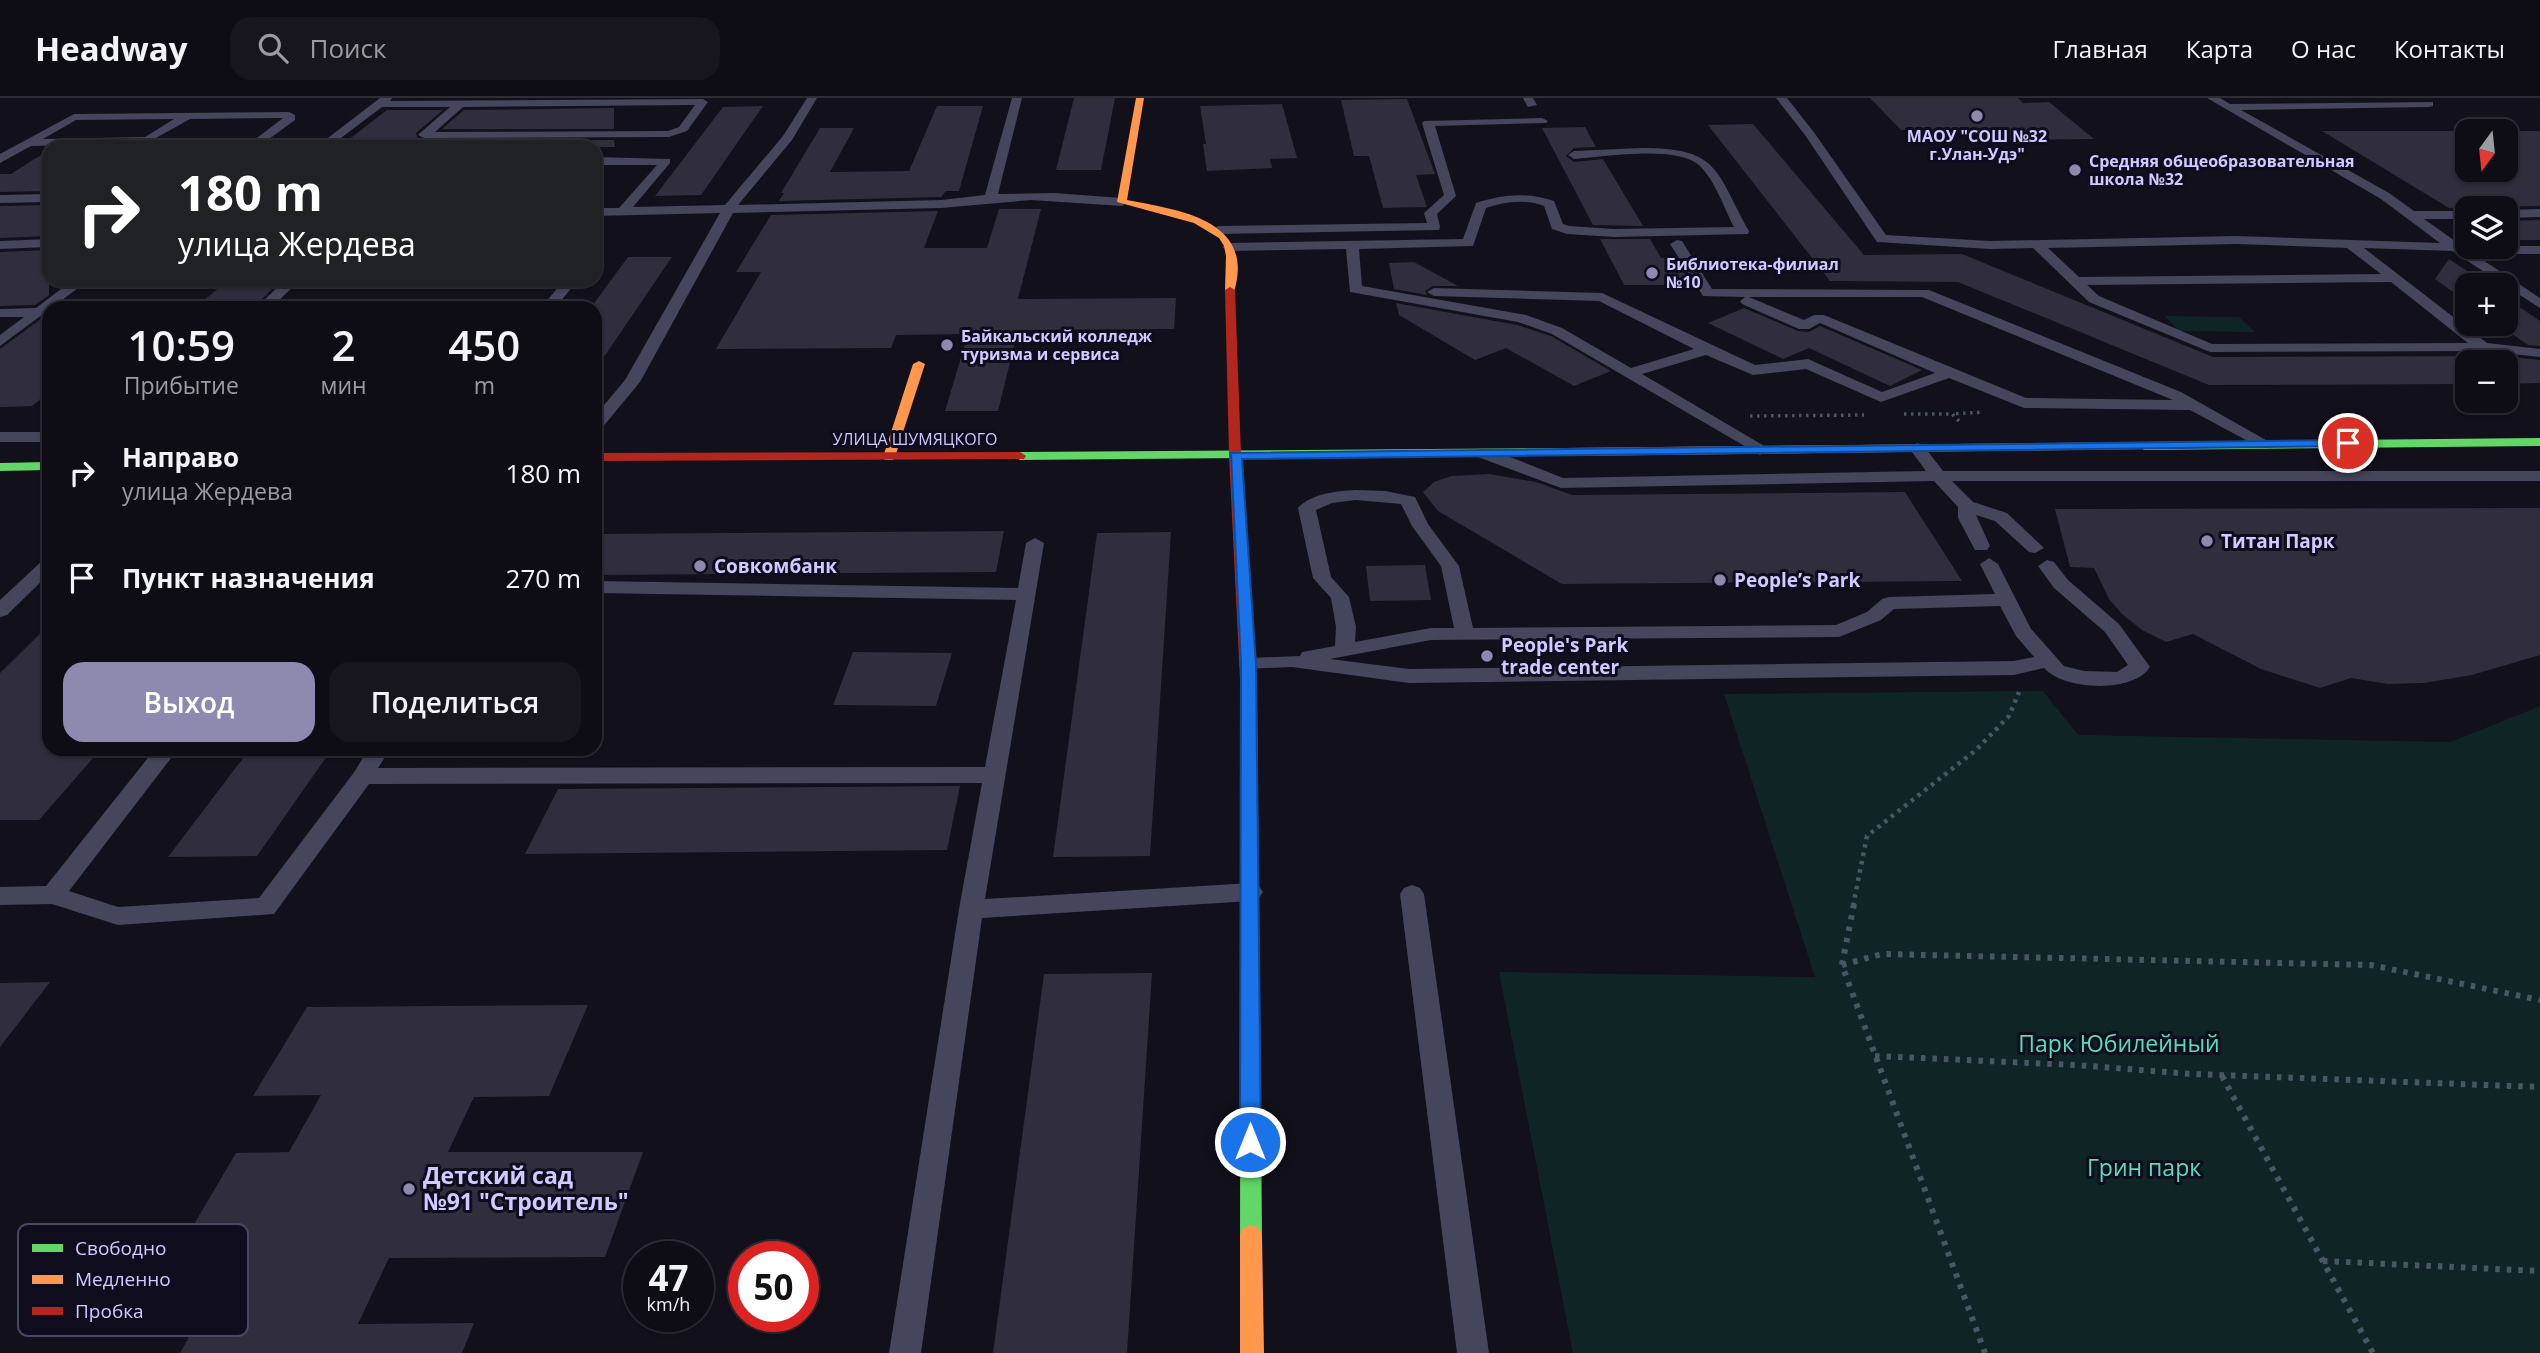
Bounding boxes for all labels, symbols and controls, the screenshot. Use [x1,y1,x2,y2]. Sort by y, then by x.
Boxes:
search box [230,17,720,80]
text: Headway [35,26,188,71]
icon: search [254,29,292,67]
text: Поиск [310,30,387,66]
text: Главная [2053,32,2148,65]
text: Карта [2186,32,2253,65]
text: О нас [2291,32,2356,65]
text: Контакты [2394,32,2505,65]
marker: МАОУ "СОШ №32 г.Улан-Удэ" [1969,108,1985,124]
north arrow [2455,119,2518,182]
map controls [2455,119,2518,413]
place label: МАОУ "СОШ №32 г.Улан-Удэ" [1907,125,2047,165]
place label: Средняя общеобразовательная школа №32 [2089,150,2355,190]
text: 180 m [178,159,323,225]
marker: Средняя общеобразовательная школа №32 [2067,162,2083,178]
icon: right [63,168,154,259]
button: layers [2455,196,2518,259]
text: улица Жердева [178,222,416,265]
place label: Библиотека-филиал №10 [1666,253,1839,293]
marker: Библиотека-филиал №10 [1644,265,1660,281]
button: + [2455,273,2518,336]
text: 10:59 [127,316,235,373]
text: 2 [332,316,356,373]
text: 450 [448,316,520,373]
place label: Байкальский колледж туризма и сервиса [961,325,1152,365]
marker: Байкальский колледж туризма и сервиса [939,337,955,353]
button: − [2455,350,2518,413]
text: Прибытие [124,369,239,401]
text: мин [321,369,367,401]
text: m [474,369,495,401]
pin [2318,413,2378,473]
icon: arrive [2329,424,2367,462]
street label: УЛИЦА ШУМЯЦКОГО [832,428,998,450]
text: Направо [122,439,239,475]
icon: right [63,454,101,492]
text: 180 m [506,455,581,491]
text: улица Жердева [122,475,293,507]
place label: Титан Парк [2221,528,2335,554]
marker: Титан Парк [2199,533,2215,549]
place label: Совкомбанк [714,553,837,579]
marker: Совкомбанк [692,558,708,574]
icon: arrive [63,559,101,597]
text: Пункт назначения [122,560,375,596]
text: 270 m [506,560,581,596]
place label: People’s Park [1734,567,1861,593]
marker: People’s Park [1712,572,1728,588]
place label: People's Park trade center [1501,632,1628,680]
marker: People's Park trade center [1479,648,1495,664]
button: Выход [63,662,315,742]
button: Поделиться [329,662,581,742]
park label: Парк Юбилейный [2018,1027,2220,1059]
position arrow [1213,1105,1287,1179]
park label: Грин парк [2087,1151,2201,1183]
place label: Детский сад №91 "Строитель" [423,1159,629,1217]
marker: Детский сад №91 "Строитель" [401,1181,417,1197]
legend [18,1224,248,1336]
text: Свободно [75,1235,166,1261]
speed limit sign: 50 [728,1241,819,1332]
text: 47 [648,1254,689,1301]
text: Медленно [75,1266,171,1292]
text: km/h [647,1292,690,1316]
text: Пробка [75,1298,144,1324]

